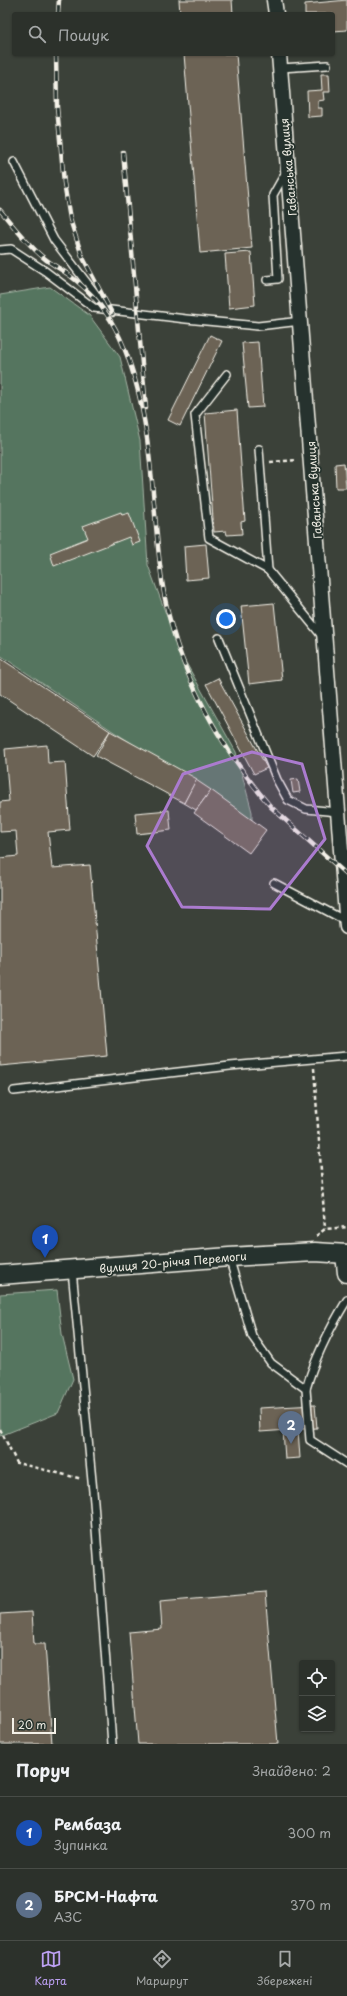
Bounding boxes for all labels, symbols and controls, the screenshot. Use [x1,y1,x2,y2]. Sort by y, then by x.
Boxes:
search box [12,12,335,56]
icon: search [26,23,48,45]
text: Пошук [58,23,109,46]
street label: Гаванська вулиця [275,117,301,217]
street label: Гаванська вулиця [302,440,326,539]
your location [216,609,236,629]
pin: 1 [32,1225,58,1258]
street label: вулиця 20-річчя Перемоги [99,1247,247,1277]
pin: 2 [278,1411,304,1444]
map controls [299,1660,335,1732]
button: locate [299,1660,335,1696]
button: layers [299,1696,335,1732]
scale bar [12,1716,56,1735]
text: 20 m [18,1716,46,1733]
text: Поруч [16,1757,70,1783]
text: Знайдено: 2 [252,1761,331,1780]
text: Рембаза [54,1812,122,1835]
text: 1 [26,1823,32,1842]
text: 300 m [287,1823,331,1842]
text: Зупинка [54,1835,108,1854]
text: БРСМ-Нафта [54,1884,158,1907]
text: 2 [24,1895,34,1914]
text: 370 m [290,1895,331,1914]
text: АЗС [54,1907,82,1926]
tab: Карта [35,1948,67,1989]
tab: Маршрут [136,1948,188,1989]
tab: Збережені [257,1948,312,1989]

